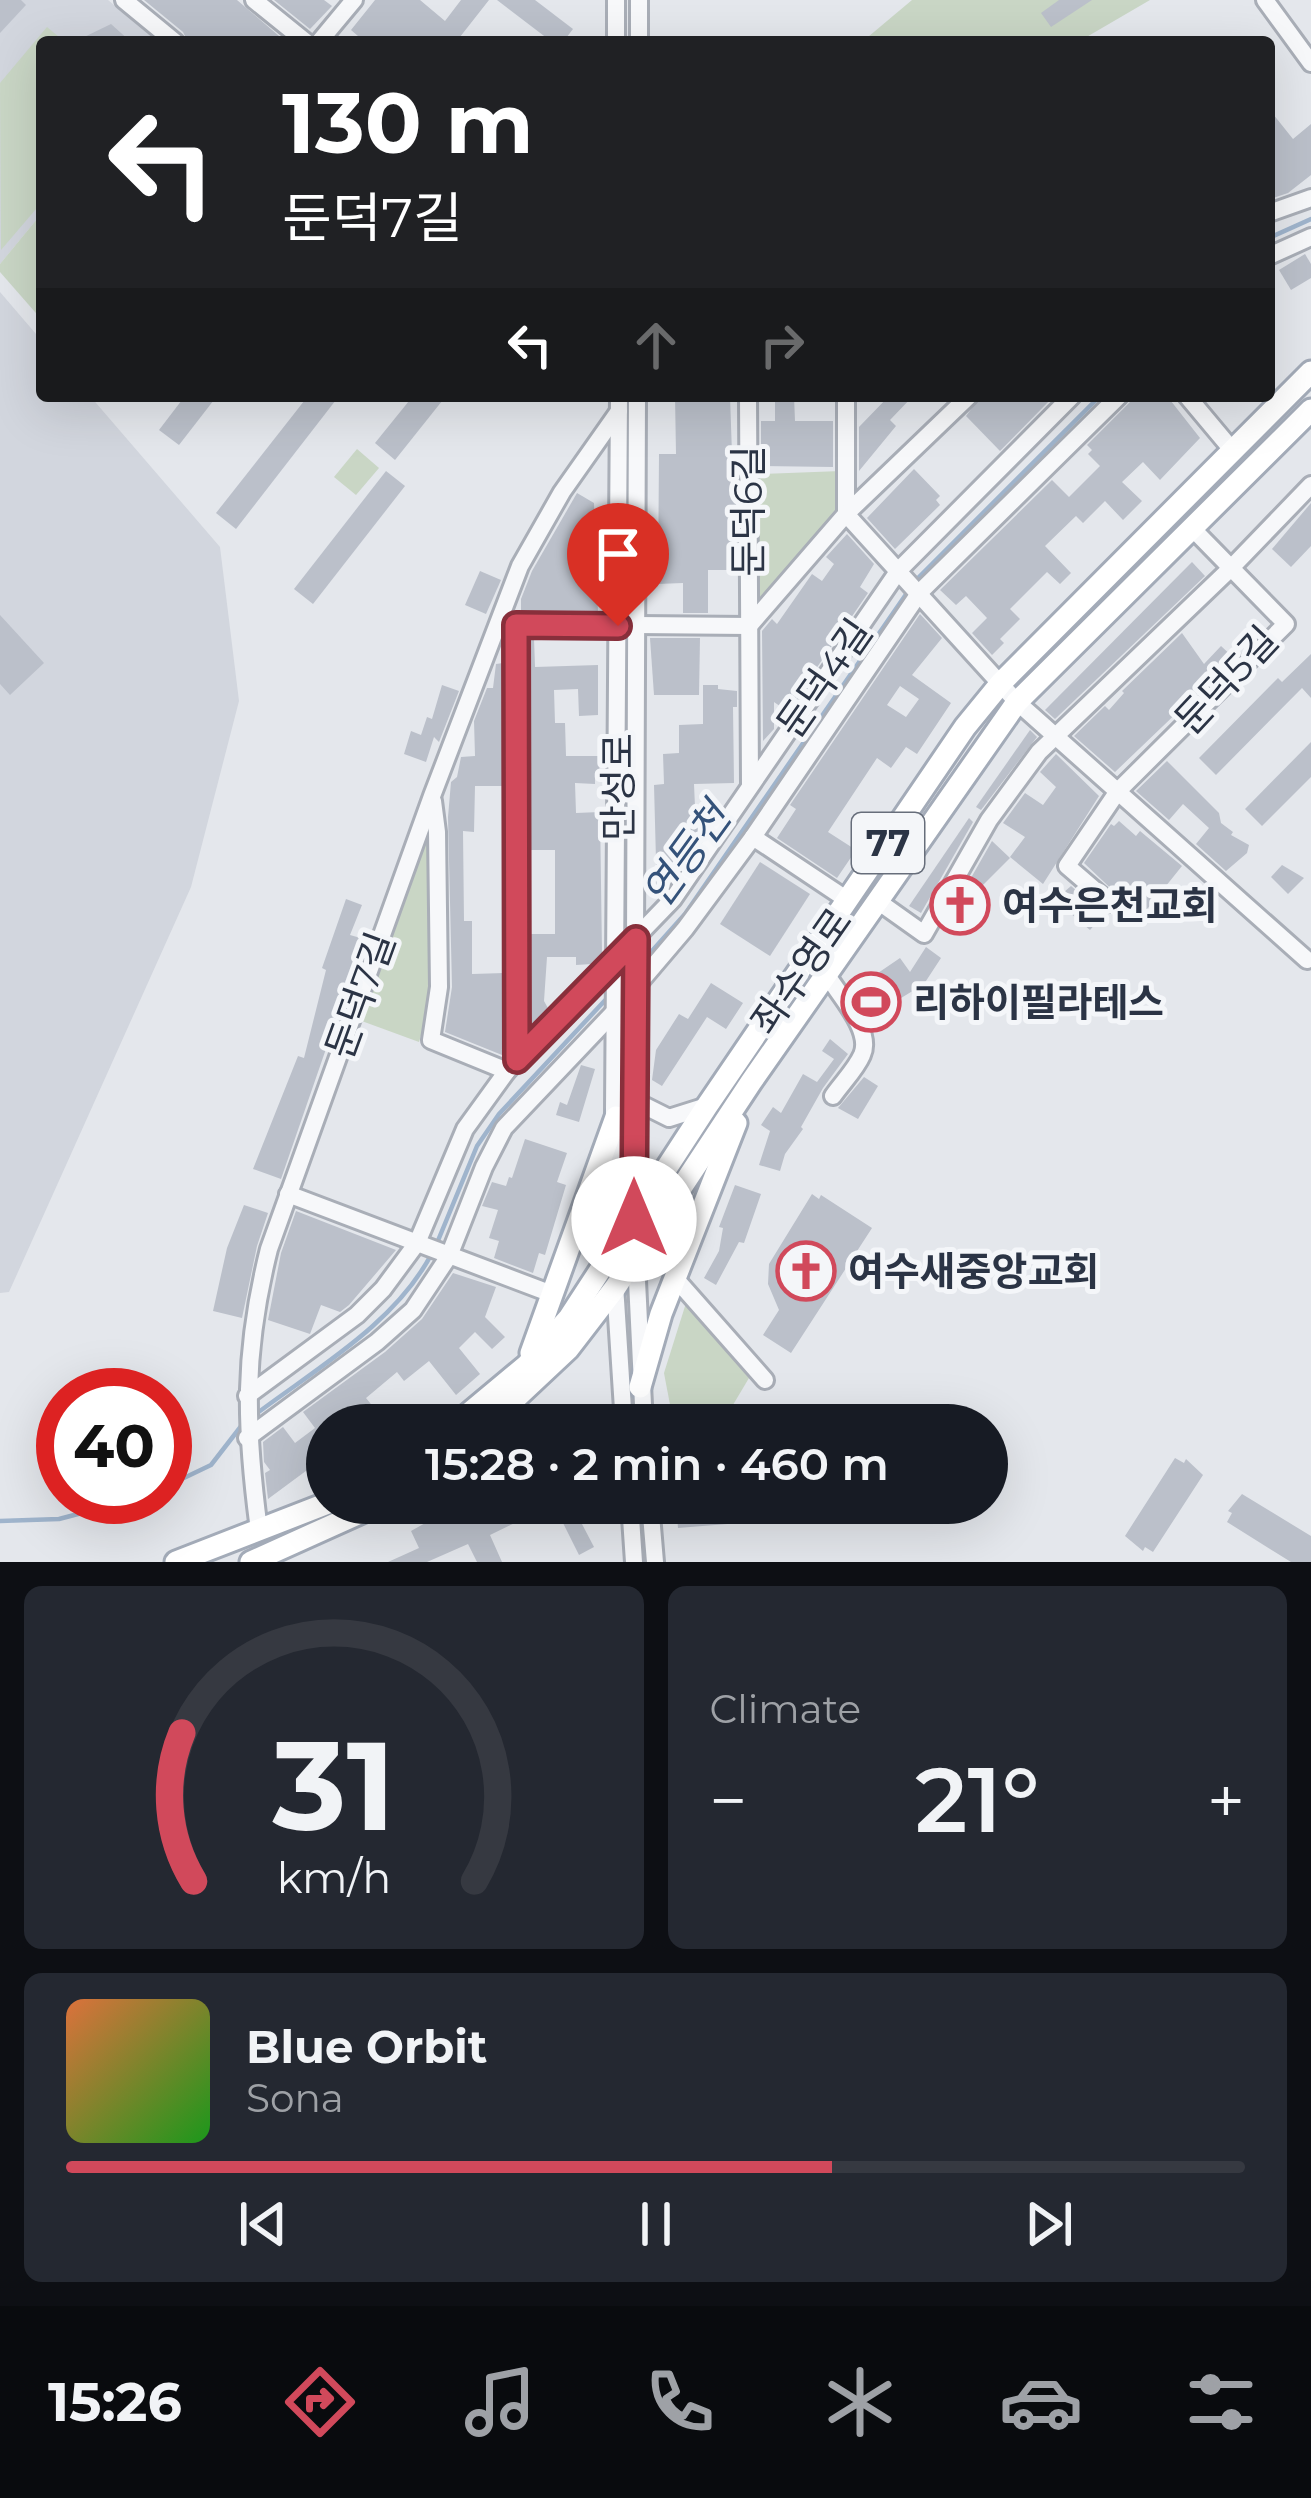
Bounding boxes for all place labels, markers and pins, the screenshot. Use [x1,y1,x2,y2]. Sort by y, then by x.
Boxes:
pin [567,503,669,626]
church icon: 여수은천교회 [929,874,991,936]
place label: 여수은천교회 [1002,881,1217,929]
sports icon: 리하이필라테스 [840,971,902,1033]
place label: 리하이필라테스 [913,978,1164,1026]
church icon: 여수새중앙교회 [775,1240,837,1302]
place label: 여수새중앙교회 [848,1247,1099,1295]

